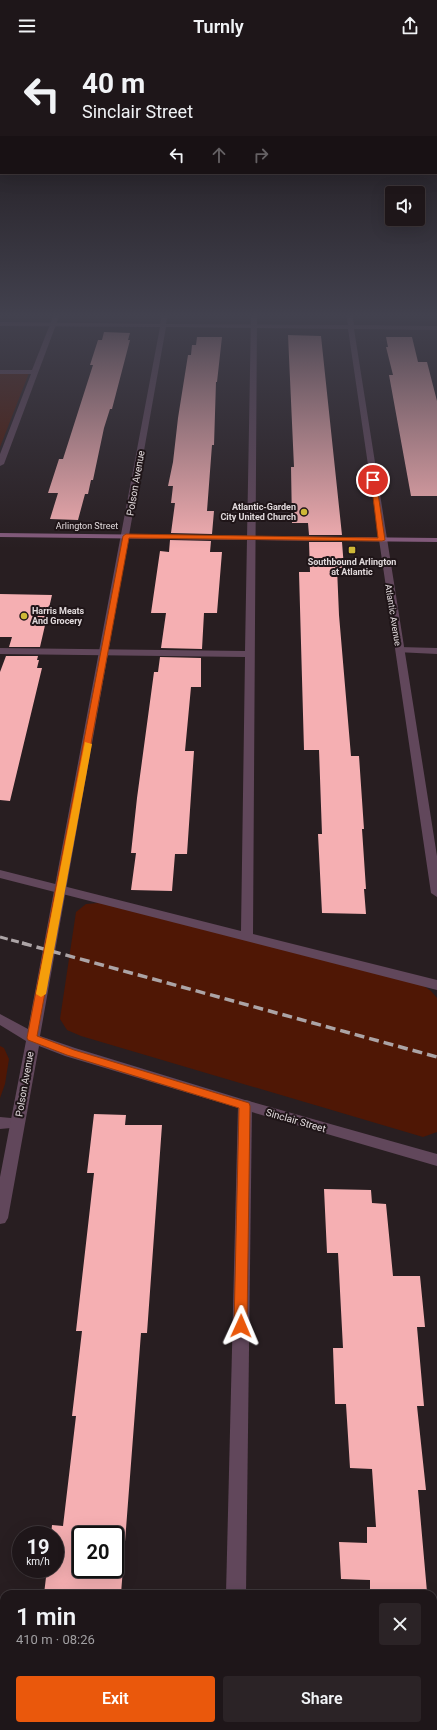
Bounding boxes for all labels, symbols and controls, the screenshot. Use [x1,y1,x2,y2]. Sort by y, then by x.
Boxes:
icon: menu [16,15,38,37]
icon: share [399,15,421,37]
text: Turnly [193,16,244,37]
text: 40 m [82,67,145,100]
icon: left [16,68,68,120]
text: Sinclair Street [82,101,193,122]
icon: left [166,144,188,166]
icon: ahead [208,144,230,166]
icon: right [250,144,272,166]
map controls [385,186,425,226]
button: sound [385,186,425,226]
street label: Polson Avenue [124,450,147,517]
pin [356,463,390,497]
icon: arrive [362,469,384,491]
place label: Atlantic-Garden City United Church [220,502,296,522]
marker: Atlantic-Garden City United Church [299,507,309,517]
street label: Arlington Street [56,521,118,531]
marker: Southbound Arlington at Atlantic [347,545,357,555]
place label: Southbound Arlington at Atlantic [308,557,396,577]
street label: Atlantic Avenue [383,583,403,647]
place label: Harris Meats And Grocery [32,606,85,626]
marker: Harris Meats And Grocery [19,611,29,621]
street label: Polson Avenue [13,1051,36,1118]
street label: Sinclair Street [265,1107,327,1134]
position arrow [220,1305,262,1347]
speed limit sign: 20 [72,1526,124,1578]
text: 19 [27,1535,49,1559]
text: km/h [26,1556,50,1567]
text: 1 min [16,1603,76,1631]
button: close [379,1603,421,1645]
text: 410 m · 08:26 [16,1632,95,1647]
button: Exit [16,1676,215,1722]
button: Share [223,1676,421,1722]

